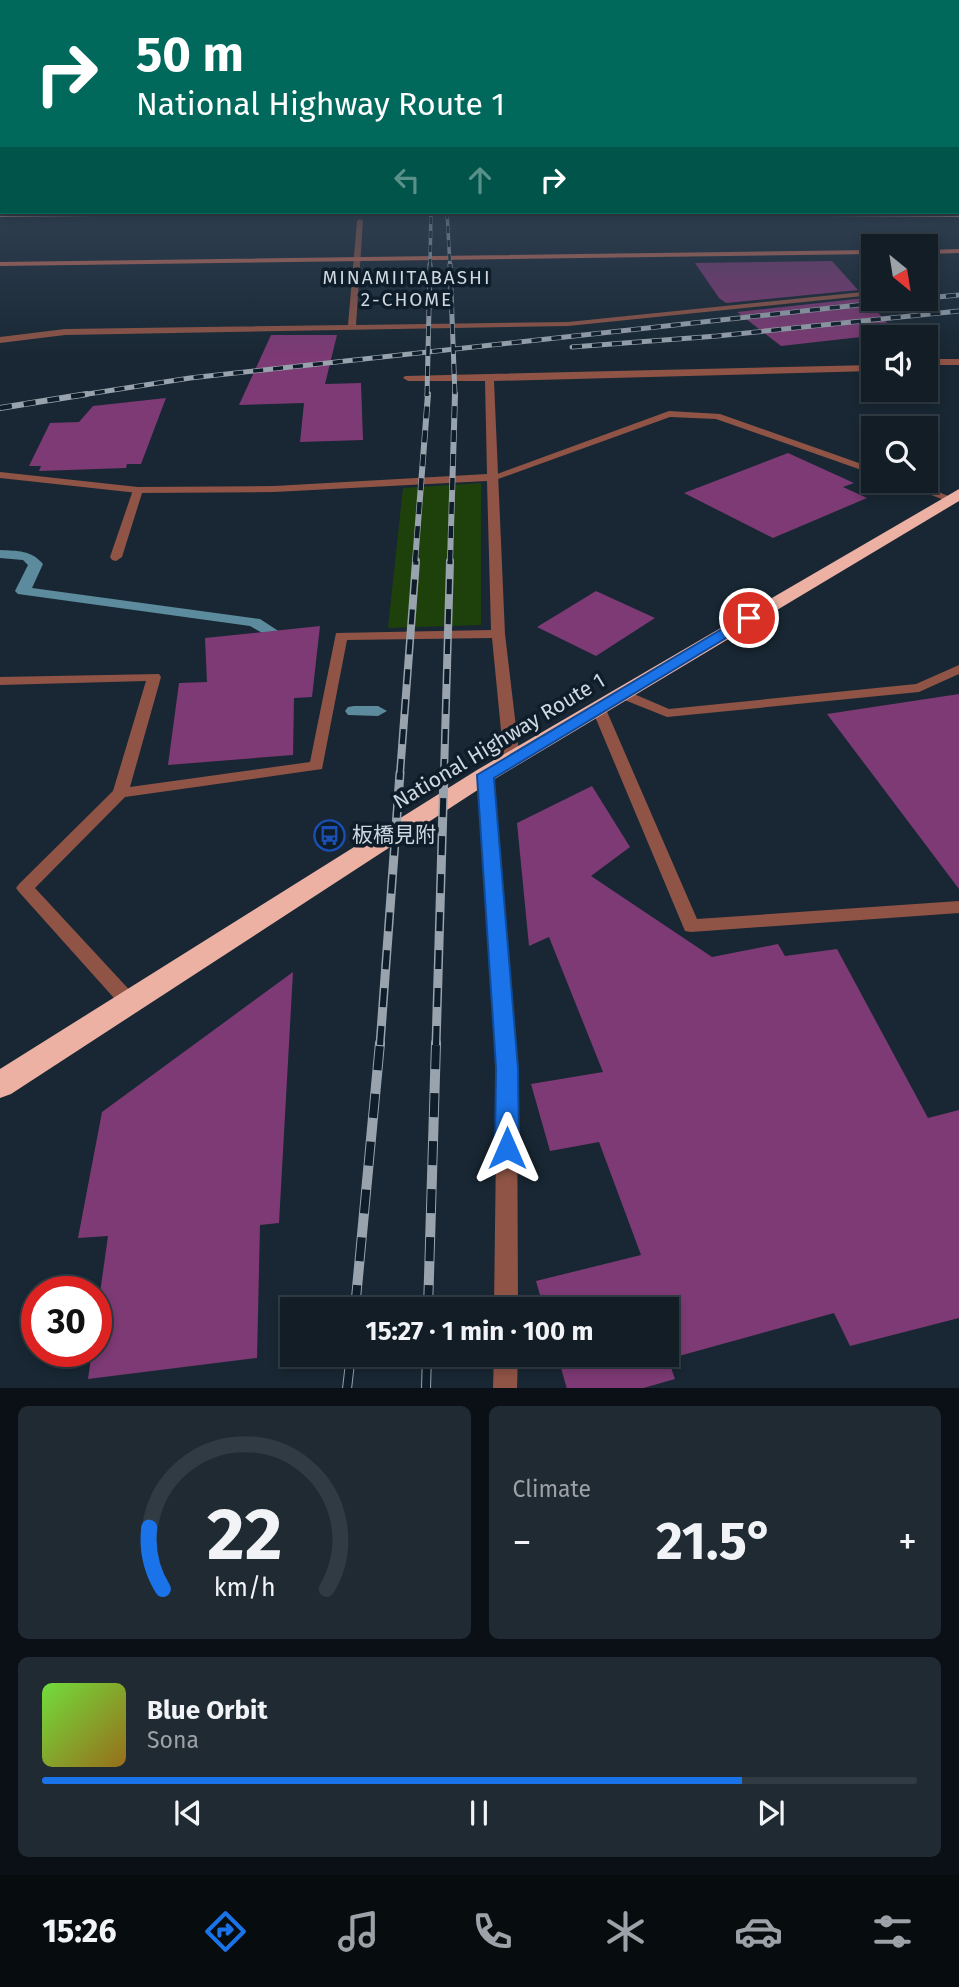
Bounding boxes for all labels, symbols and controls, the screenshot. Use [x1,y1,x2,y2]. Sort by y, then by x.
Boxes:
text: 50 m [136,25,244,84]
icon: right [21,28,112,119]
text: National Highway Route 1 [136,85,505,123]
icon: left [388,161,426,199]
icon: ahead [461,161,499,199]
icon: right [534,161,572,199]
north arrow [861,234,938,312]
map controls [861,234,938,493]
district label: MINAMIITABASHI 2-CHOME [322,266,492,311]
button: sound [861,325,938,402]
button: search [861,416,938,493]
pin [719,588,779,648]
icon: arrive [730,599,768,637]
street label: National Highway Route 1 [388,667,610,815]
bus stop icon: 板橋見附 [312,818,346,852]
place label: 板橋見附 [352,822,436,848]
position arrow [470,1111,544,1185]
speed limit sign: 30 [21,1276,112,1367]
text: 15:27 · 1 min · 100 m [366,1316,593,1347]
text: Climate [513,1475,591,1503]
text: 22 [207,1491,282,1578]
text: 21.5° [656,1510,773,1573]
text: − [513,1519,532,1565]
text: + [898,1519,917,1565]
text: km/h [213,1572,275,1602]
text: Blue Orbit [147,1695,267,1726]
text: Sona [147,1726,199,1754]
icon: previous [169,1794,207,1832]
icon: pause [460,1794,498,1832]
icon: next [752,1794,790,1832]
icon: directions [201,1907,250,1956]
icon: music [334,1907,383,1956]
icon: phone [468,1907,517,1956]
icon: climate [601,1907,650,1956]
icon: car [734,1907,783,1956]
icon: filters [868,1907,917,1956]
text: 15:26 [42,1912,116,1950]

